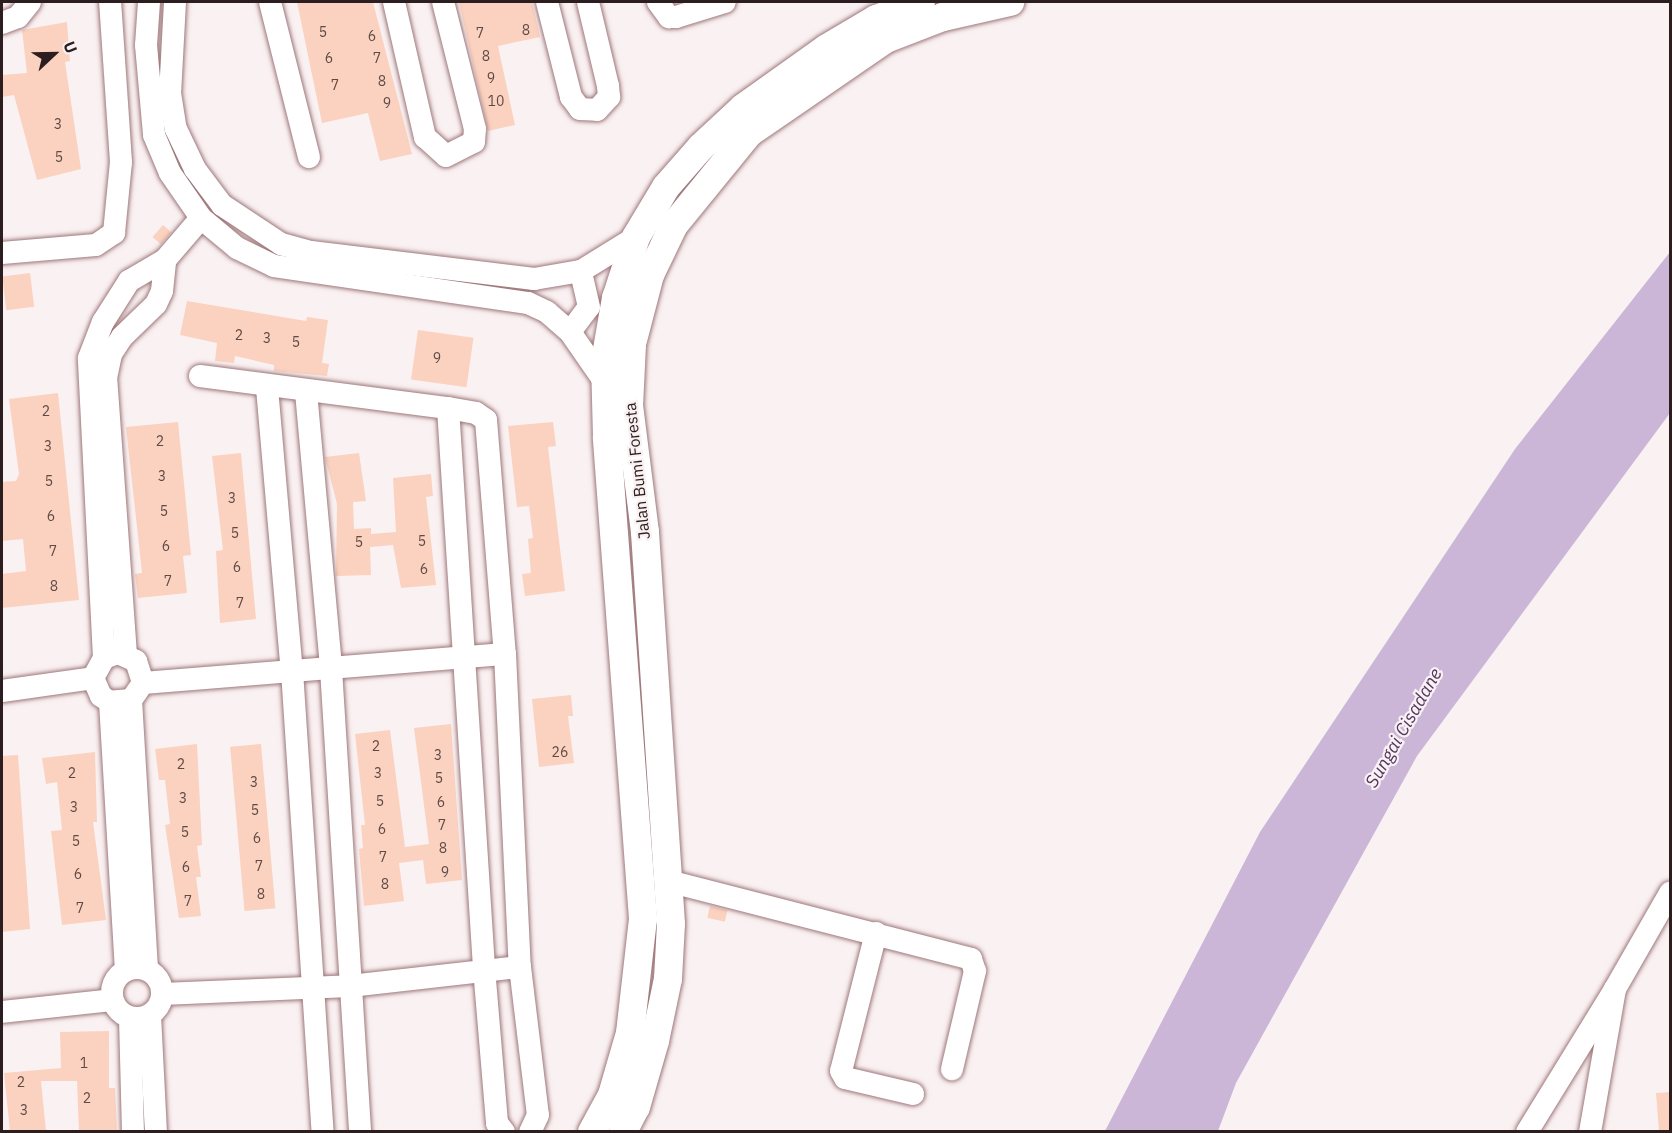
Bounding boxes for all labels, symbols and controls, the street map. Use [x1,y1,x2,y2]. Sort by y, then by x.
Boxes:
house number: 8 [522,22,530,38]
north arrow [24,24,84,84]
house number: 5 [319,24,327,40]
house number: 7 [476,25,484,41]
house number: 6 [368,28,376,44]
text: U [59,38,82,56]
house number: 8 [482,48,490,64]
house number: 6 [325,50,333,66]
house number: 7 [373,50,381,66]
house number: 9 [487,70,495,86]
house number: 8 [378,73,386,89]
house number: 7 [331,77,339,93]
house number: 10 [488,93,504,109]
house number: 9 [383,95,391,111]
house number: 3 [54,116,62,132]
house number: 5 [55,149,63,165]
house number: 2 [235,327,243,343]
house number: 3 [263,330,271,346]
house number: 5 [292,334,300,350]
house number: 9 [433,350,441,366]
street label: Jalan Bumi Foresta [620,402,654,540]
house number: 2 [42,403,50,419]
house number: 2 [156,433,164,449]
house number: 3 [44,438,52,454]
house number: 3 [158,468,166,484]
house number: 5 [45,473,53,489]
house number: 3 [228,490,236,506]
house number: 5 [160,503,168,519]
house number: 6 [47,508,55,524]
house number: 5 [231,525,239,541]
house number: 5 [418,533,426,549]
house number: 5 [355,534,363,550]
house number: 6 [162,538,170,554]
house number: 7 [49,543,57,559]
house number: 6 [233,559,241,575]
house number: 6 [420,561,428,577]
house number: 7 [164,573,172,589]
house number: 8 [50,578,58,594]
house number: 7 [236,595,244,611]
water label: Sungai Cisadane [1361,664,1447,792]
house number: 2 [372,738,380,754]
house number: 26 [552,744,568,760]
house number: 3 [434,747,442,763]
house number: 2 [177,756,185,772]
house number: 2 [68,765,76,781]
house number: 3 [374,765,382,781]
house number: 5 [435,770,443,786]
house number: 3 [250,774,258,790]
house number: 3 [179,790,187,806]
house number: 5 [376,793,384,809]
house number: 6 [437,794,445,810]
house number: 3 [70,799,78,815]
house number: 5 [251,802,259,818]
house number: 7 [438,817,446,833]
house number: 6 [378,821,386,837]
house number: 5 [181,824,189,840]
house number: 6 [253,830,261,846]
house number: 5 [72,833,80,849]
house number: 8 [439,840,447,856]
house number: 7 [379,849,387,865]
house number: 7 [255,858,263,874]
house number: 6 [182,859,190,875]
house number: 9 [441,864,449,880]
house number: 6 [74,866,82,882]
house number: 8 [381,876,389,892]
house number: 8 [257,886,265,902]
house number: 7 [184,893,192,909]
house number: 7 [76,900,84,916]
house number: 1 [80,1055,88,1071]
house number: 2 [17,1074,25,1090]
house number: 2 [83,1090,91,1106]
house number: 3 [20,1102,28,1118]

